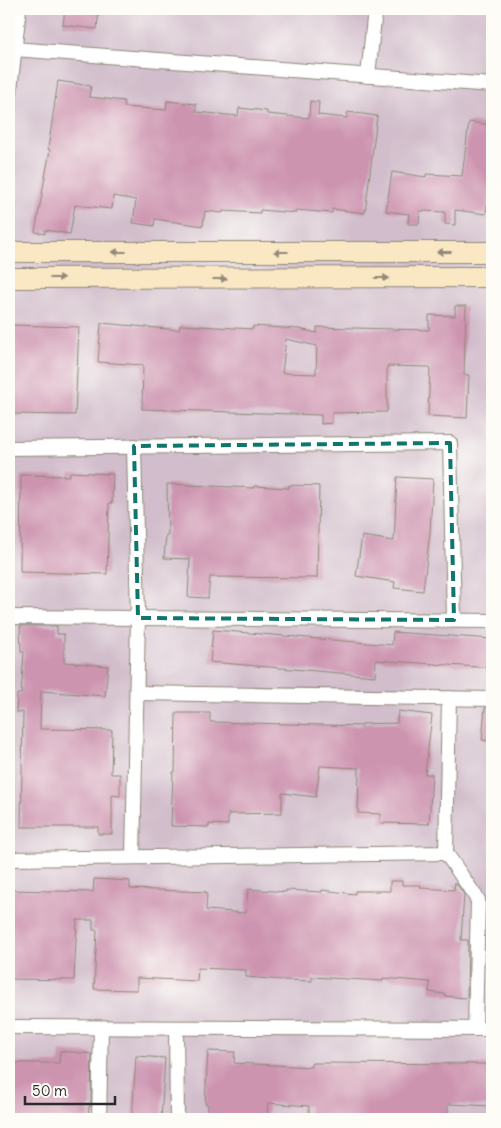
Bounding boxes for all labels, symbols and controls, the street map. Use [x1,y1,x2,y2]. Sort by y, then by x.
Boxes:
one-way arrow [110,248,126,256]
one-way arrow [273,248,289,256]
one-way arrow [435,248,451,256]
one-way arrow [50,274,66,282]
one-way arrow [375,274,391,282]
one-way arrow [212,275,228,283]
scale bar [25,1073,115,1105]
text: 50 m [32,1081,67,1100]

